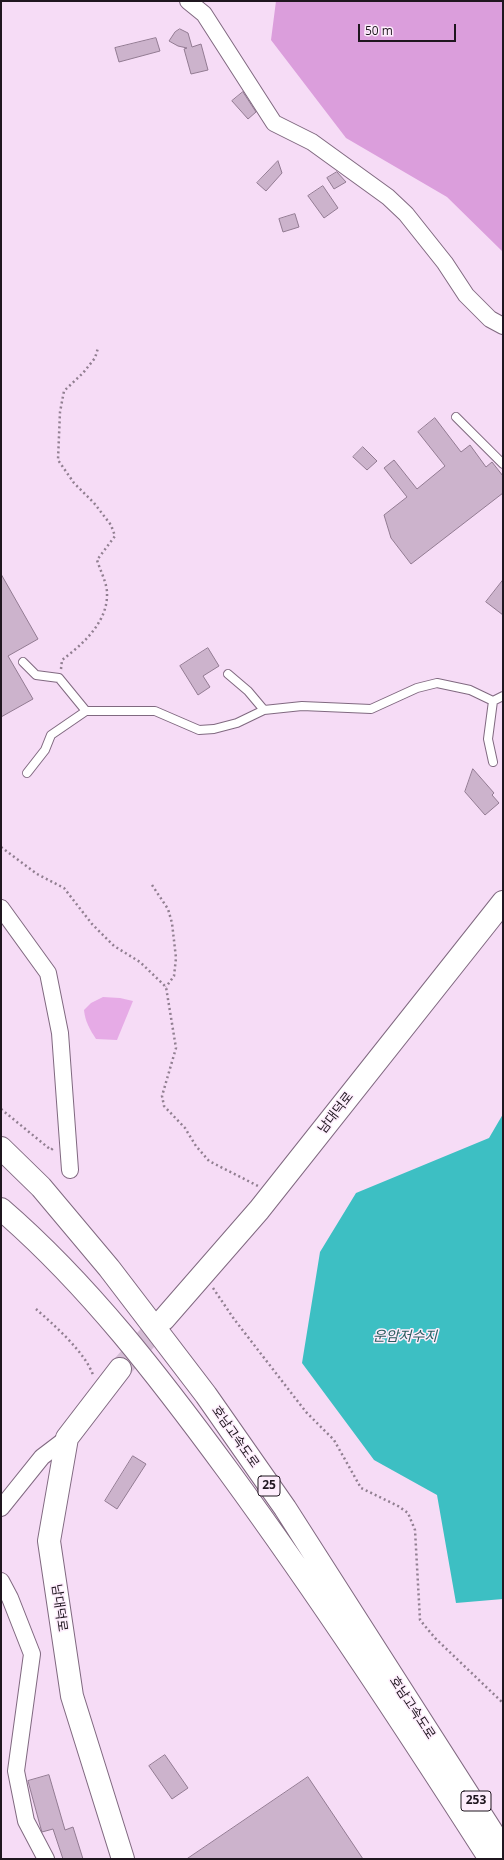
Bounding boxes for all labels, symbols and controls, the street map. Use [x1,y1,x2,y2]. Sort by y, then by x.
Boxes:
scale bar [360,16,458,42]
text: 50 m [365,22,393,39]
street label: 남대덕로 [315,1089,357,1137]
water label: 운암저수지 [373,1329,437,1345]
street label: 호남고속도로 [208,1403,262,1471]
road number: 25 [258,1476,280,1496]
street label: 남대덕로 [48,1583,70,1633]
street label: 호남고속도로 [386,1674,438,1742]
road number: 253 [461,1791,491,1811]

